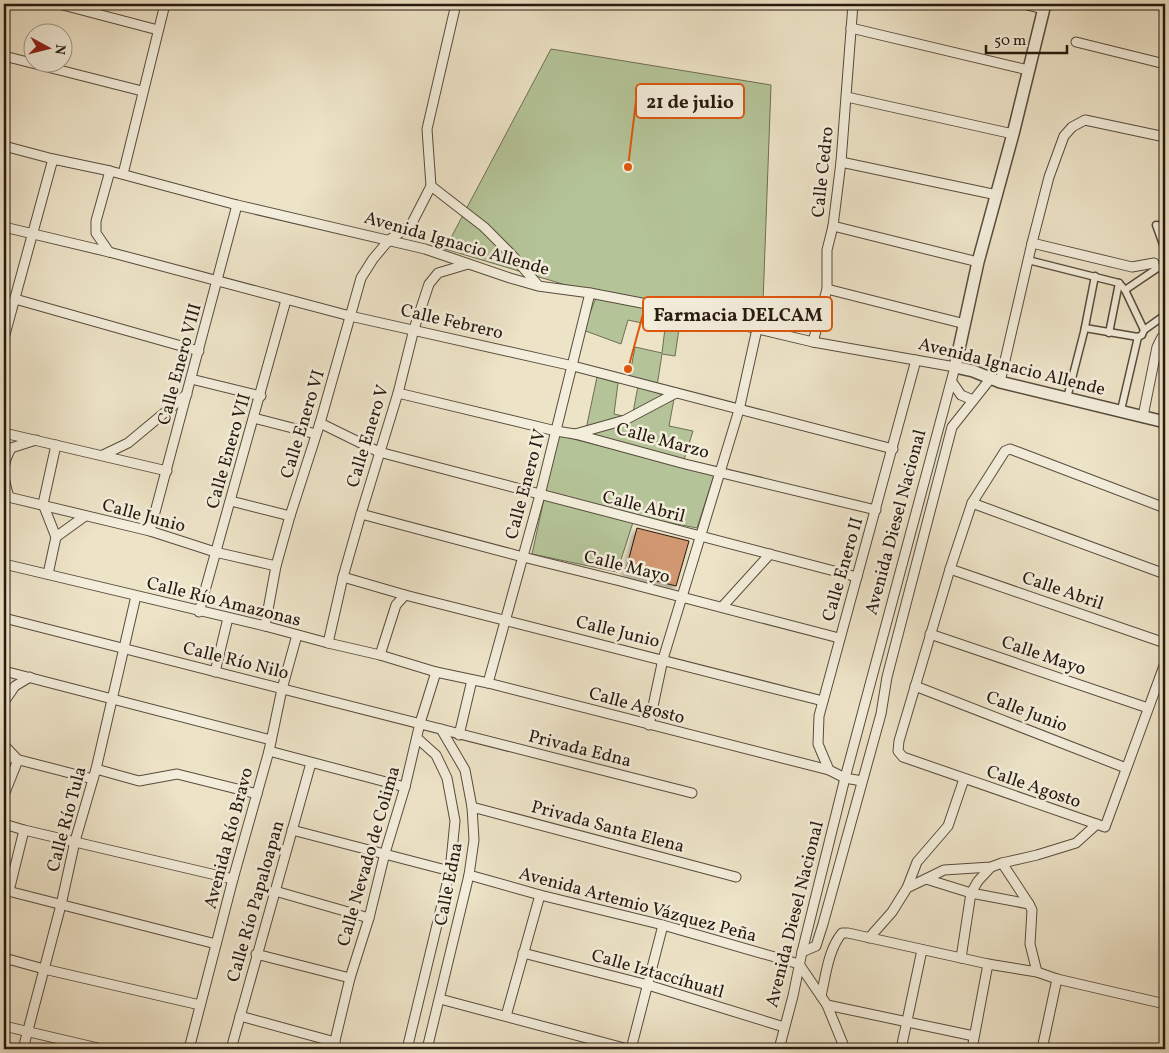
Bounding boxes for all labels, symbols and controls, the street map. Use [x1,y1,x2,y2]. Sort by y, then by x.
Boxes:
north arrow [22,22,72,72]
scale bar [986,22,1068,54]
text: 50 m [994,31,1026,52]
text: N [49,43,69,56]
callout: 21 de julio [636,84,744,118]
text: 21 de julio [646,90,734,116]
street label: Calle Cedro [806,126,841,219]
street label: Avenida Ignacio Allende [361,206,552,283]
callout: Farmacia DELCAM [643,297,832,331]
street label: Calle Febrero [398,299,505,346]
street label: Calle Enero VIII [152,301,209,428]
text: Farmacia DELCAM [653,303,823,329]
street label: Avenida Ignacio Allende [916,332,1108,403]
street label: Calle Enero VI [275,367,332,482]
street label: Calle Enero V [341,382,396,491]
street label: Calle Enero VII [201,391,258,512]
street label: Calle Marzo [613,417,712,466]
street label: Calle Enero IV [500,427,553,542]
street label: Avenida Diesel Nacional [860,427,933,618]
street label: Calle Abril [600,485,688,530]
street label: Calle Junio [99,493,188,540]
street label: Calle Enero II [817,514,870,624]
street label: Calle Mayo [581,545,672,590]
street label: Calle Abril [1019,566,1107,617]
street label: Calle Río Amazonas [144,571,303,634]
street label: Calle Junio [573,610,662,655]
street label: Calle Mayo [998,630,1089,683]
street label: Calle Río Nilo [180,636,291,687]
street label: Calle Agosto [586,682,687,731]
street label: Calle Junio [982,685,1071,739]
street label: Privada Edna [526,725,634,774]
street label: Calle Agosto [983,760,1084,815]
street label: Calle Nevado de Colima [332,763,407,949]
street label: Calle Río Tula [41,764,94,875]
street label: Avenida Río Bravo [199,765,260,912]
street label: Privada Santa Elena [528,795,687,860]
street label: Calle Río Papaloapan [221,817,292,985]
street label: Avenida Diesel Nacional [760,819,831,1010]
street label: Calle Edna [429,840,470,928]
street label: Avenida Artemio Vázquez Peña [516,862,759,949]
street label: Calle Iztaccíhuatl [588,944,727,1005]

